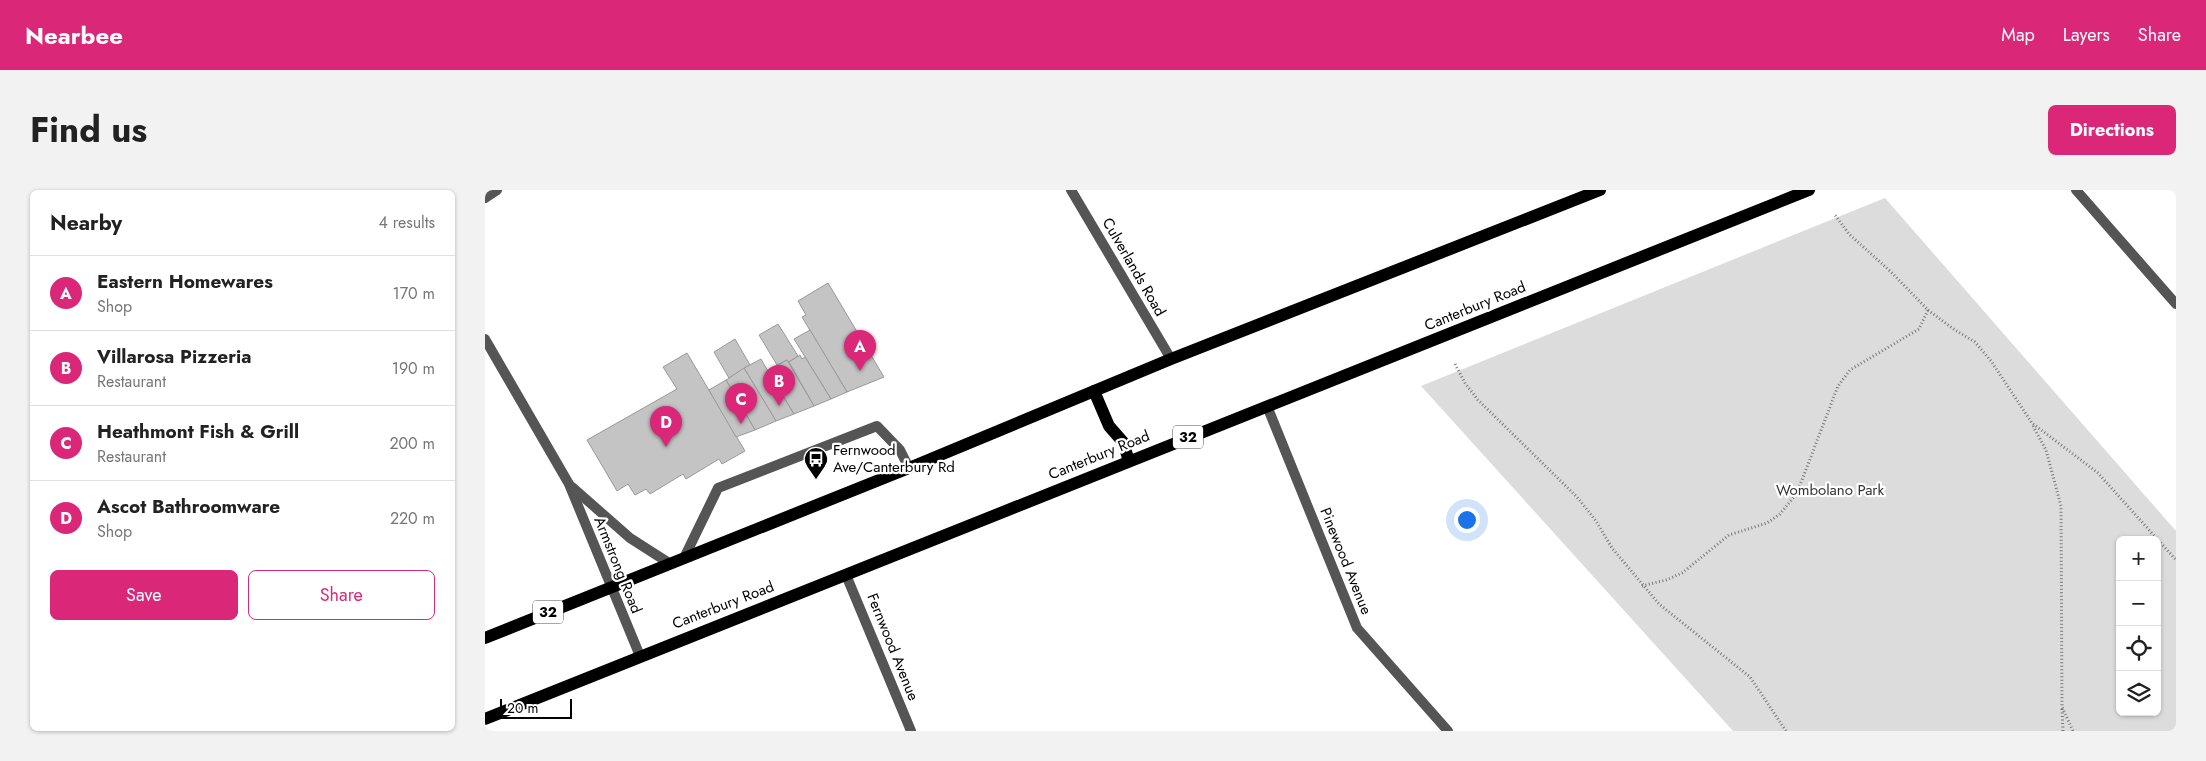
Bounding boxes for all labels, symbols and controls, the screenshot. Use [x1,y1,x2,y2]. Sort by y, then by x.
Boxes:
text: Nearbee [25,18,123,53]
text: Map [2001,22,2035,48]
text: Layers [2063,22,2110,48]
text: Share [2138,22,2181,48]
text: Find us [30,105,147,155]
button: Directions [2048,105,2176,155]
text: Nearby [50,208,122,238]
text: 4 results [379,211,435,234]
street label: Culverlands Road [1097,214,1171,320]
text: Eastern Homewares [97,268,273,295]
street label: Canterbury Road [1421,276,1529,336]
text: A [60,282,72,305]
text: 170 m [393,282,435,305]
text: Shop [97,295,132,318]
pin: A [844,330,876,371]
text: Villarosa Pizzeria [97,343,251,370]
text: B [61,357,71,380]
text: 190 m [392,357,435,380]
pin: B [763,365,795,406]
text: Restaurant [97,370,166,393]
pin: C [725,383,757,424]
pin: D [650,406,682,447]
text: Heathmont Fish & Grill [97,418,299,445]
street label: Canterbury Road [1045,425,1153,485]
road number: 32 [1173,426,1203,448]
text: C [60,432,72,455]
text: 200 m [389,432,435,455]
place label: Fernwood Ave/Canterbury Rd [833,439,955,478]
text: Restaurant [97,445,166,468]
bus stop icon: Fernwood Ave/Canterbury Rd [803,446,829,480]
park label: Wombolano Park [1776,479,1885,501]
text: Ascot Bathroomware [97,493,280,520]
street label: Pinewood Avenue [1315,504,1378,618]
text: D [60,507,72,530]
text: 220 m [390,507,435,530]
your location [1454,507,1480,533]
street label: Armstrong Road [589,513,647,617]
text: Shop [97,520,132,543]
map controls [2116,536,2161,716]
button: + [2116,536,2161,581]
button: Save [50,570,238,620]
button: Share [248,570,435,620]
street label: Canterbury Road [669,576,777,634]
button: − [2116,581,2161,626]
street label: Fernwood Avenue [861,590,925,704]
road number: 32 [533,601,563,624]
button: locate [2116,626,2161,671]
button: layers [2116,671,2161,716]
scale bar [500,696,573,719]
text: 20 m [507,698,539,718]

